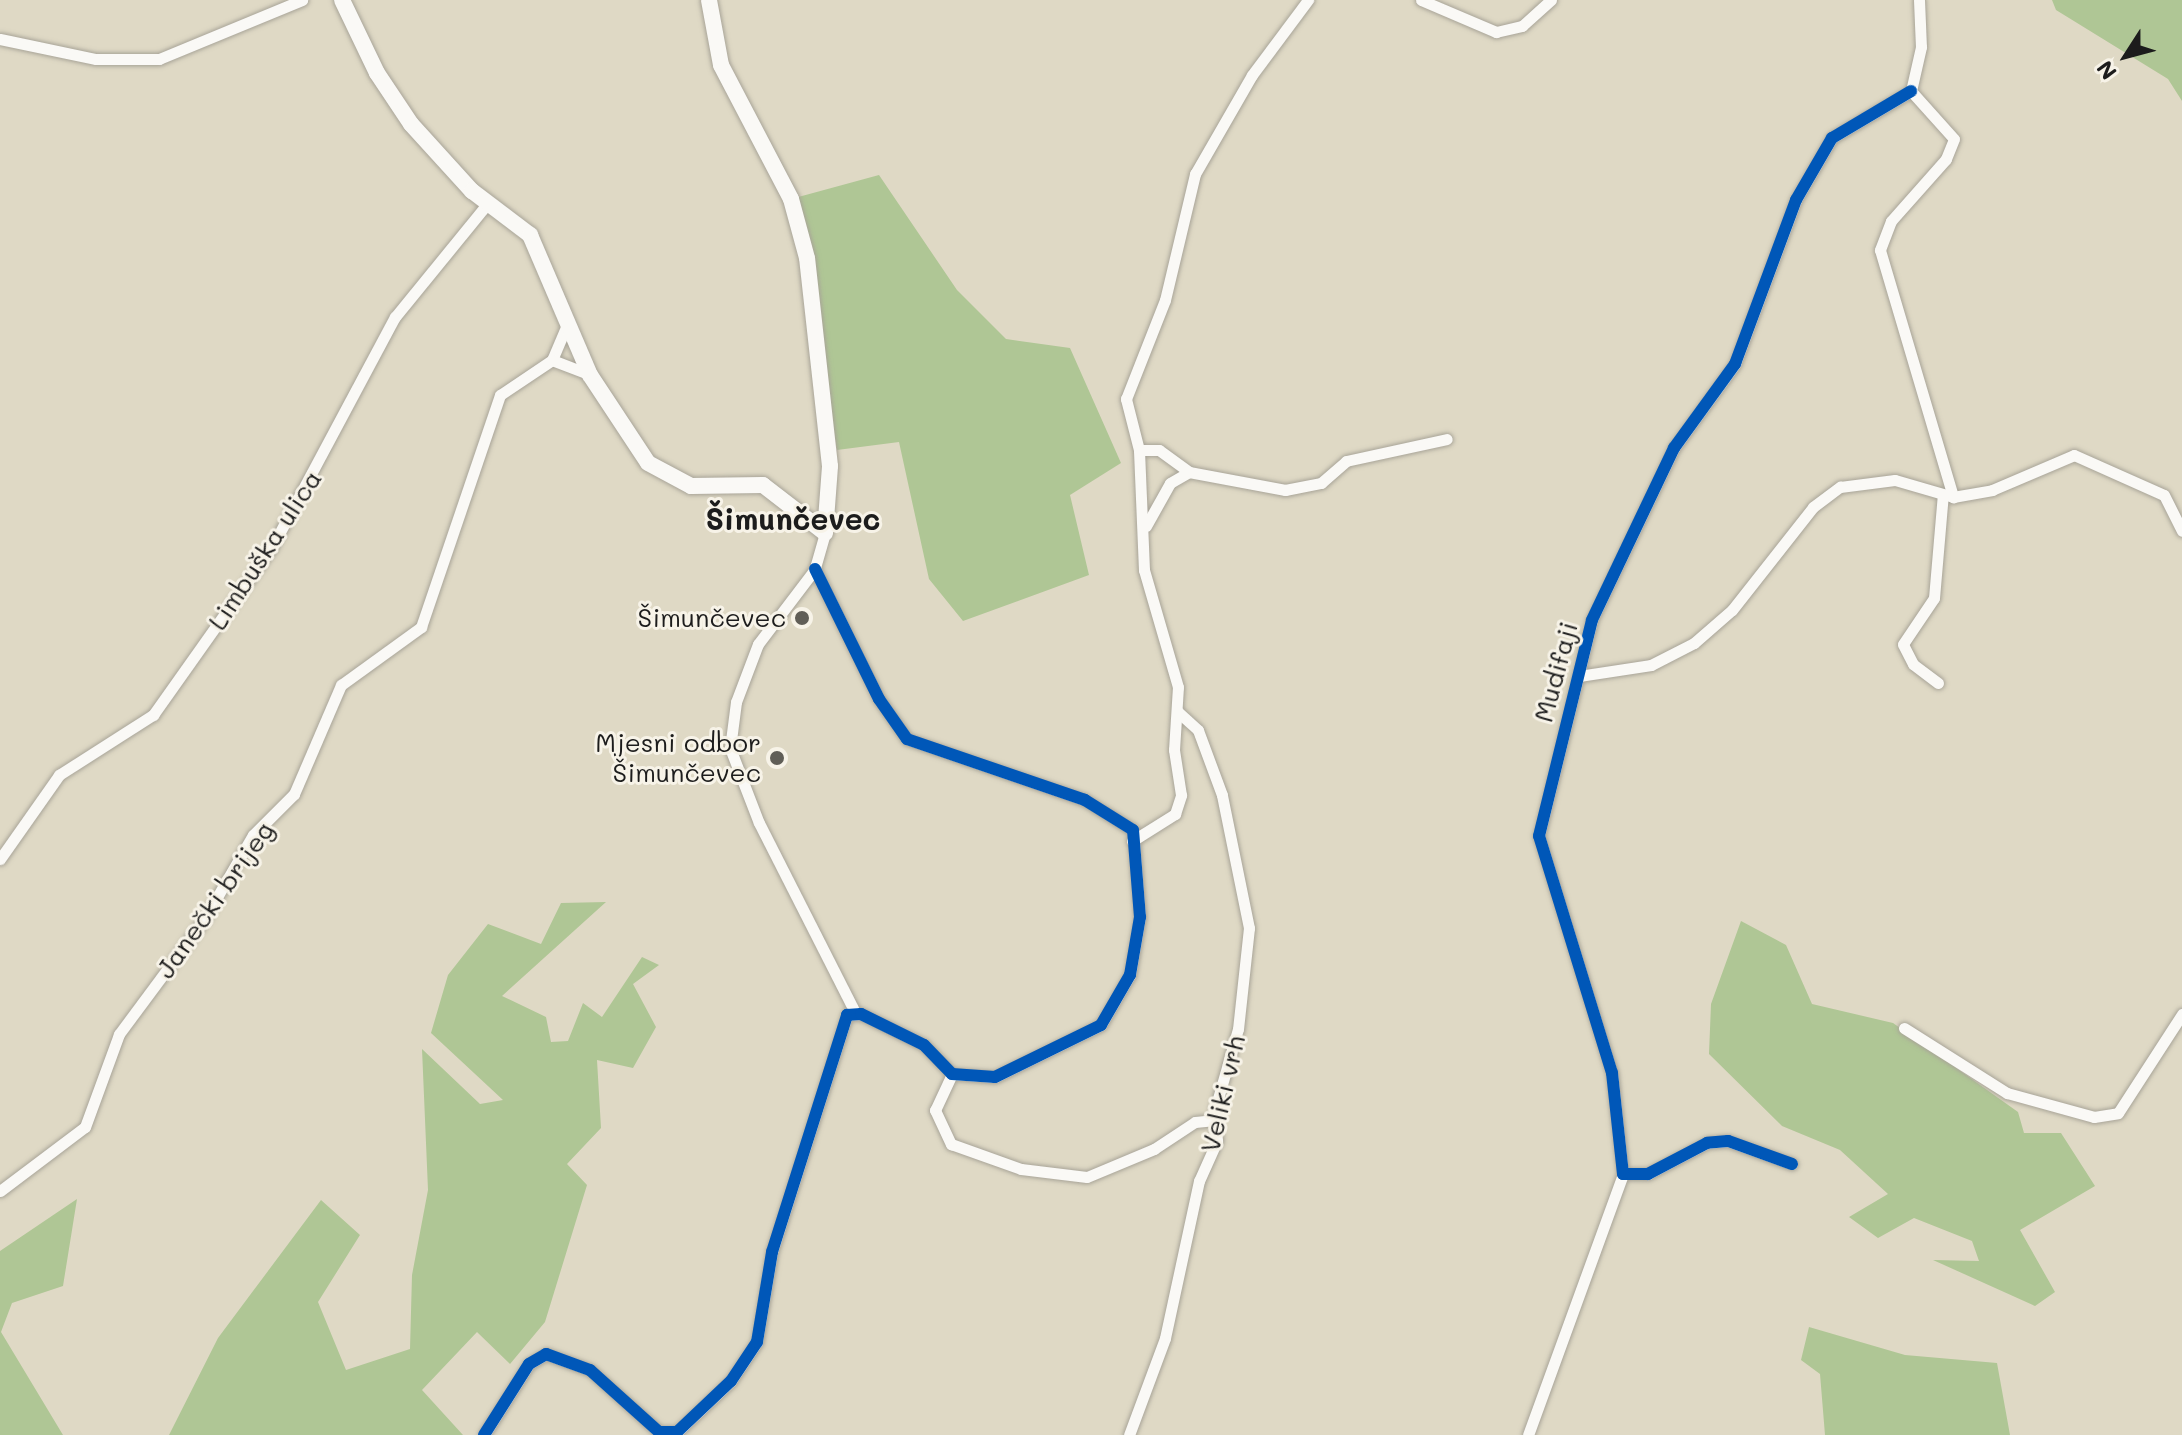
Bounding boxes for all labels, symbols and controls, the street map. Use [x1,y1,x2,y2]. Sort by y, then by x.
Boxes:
north arrow [2086,16,2166,96]
text: N [2090,55,2123,86]
street label: Limbuška ulica [202,464,328,636]
district label: Šimunčevec [705,500,881,536]
place label: Šimunčevec [638,602,786,634]
marker: Šimunčevec [793,609,811,627]
street label: Mudifaji [1528,619,1584,725]
place label: Mjesni odbor Šimunčevec [595,727,761,788]
marker: Mjesni odbor Šimunčevec [768,749,786,767]
street label: Janečki brijeg [150,816,280,984]
street label: Veliki vrh [1194,1033,1252,1155]

